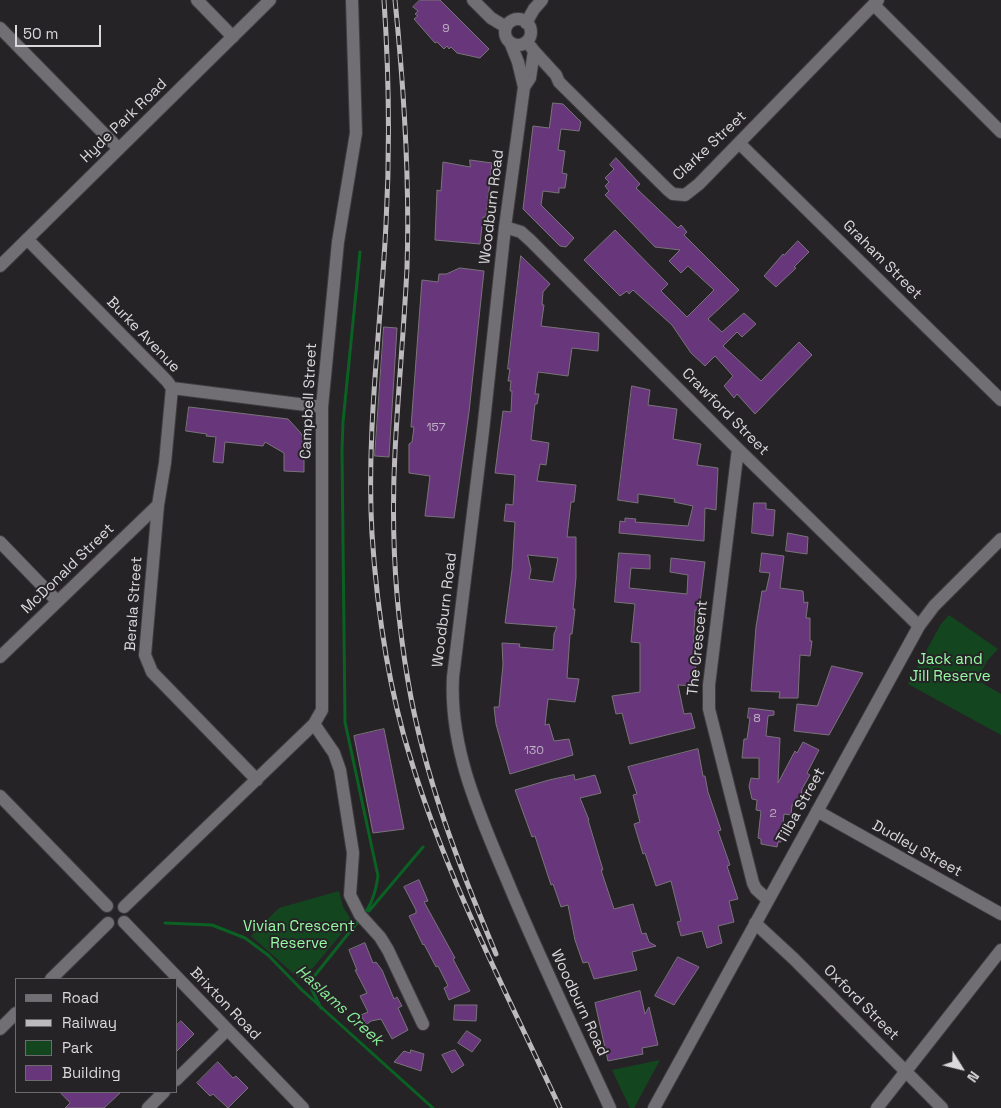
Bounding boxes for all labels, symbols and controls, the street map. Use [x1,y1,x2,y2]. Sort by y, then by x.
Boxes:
scale bar [18,15,104,47]
house number: 9 [442,22,450,36]
text: 50 m [23,24,58,43]
street label: Hyde Park Road [77,75,171,167]
street label: Clarke Street [670,107,750,185]
street label: Woodburn Road [476,149,508,265]
street label: Graham Street [839,217,925,303]
street label: Burke Avenue [102,293,184,377]
street label: Campbell Street [297,342,321,460]
street label: Crawford Street [678,365,772,459]
house number: 157 [427,421,445,435]
street label: McDonald Street [18,520,118,618]
street label: Woodburn Road [429,552,461,668]
street label: Berala Street [122,556,146,652]
street label: The Crescent [684,599,712,697]
park label: Jack and Jill Reserve [909,651,991,686]
house number: 8 [753,712,761,726]
house number: 130 [524,744,544,758]
street label: Tilba Street [773,765,829,847]
house number: 2 [769,807,777,821]
street label: Dudley Street [869,817,965,881]
park label: Vivian Crescent Reserve [243,918,355,953]
street label: Woodburn Road [546,947,612,1059]
water label: Haslams Creek [291,962,387,1050]
street label: Oxford Street [820,962,902,1044]
street label: Brixton Road [186,964,264,1044]
legend [15,978,178,1093]
text: Road [62,988,99,1007]
text: Railway [62,1013,117,1032]
text: Park [62,1038,93,1057]
north arrow [936,1043,986,1093]
text: Building [62,1063,121,1082]
text: N [963,1068,983,1086]

